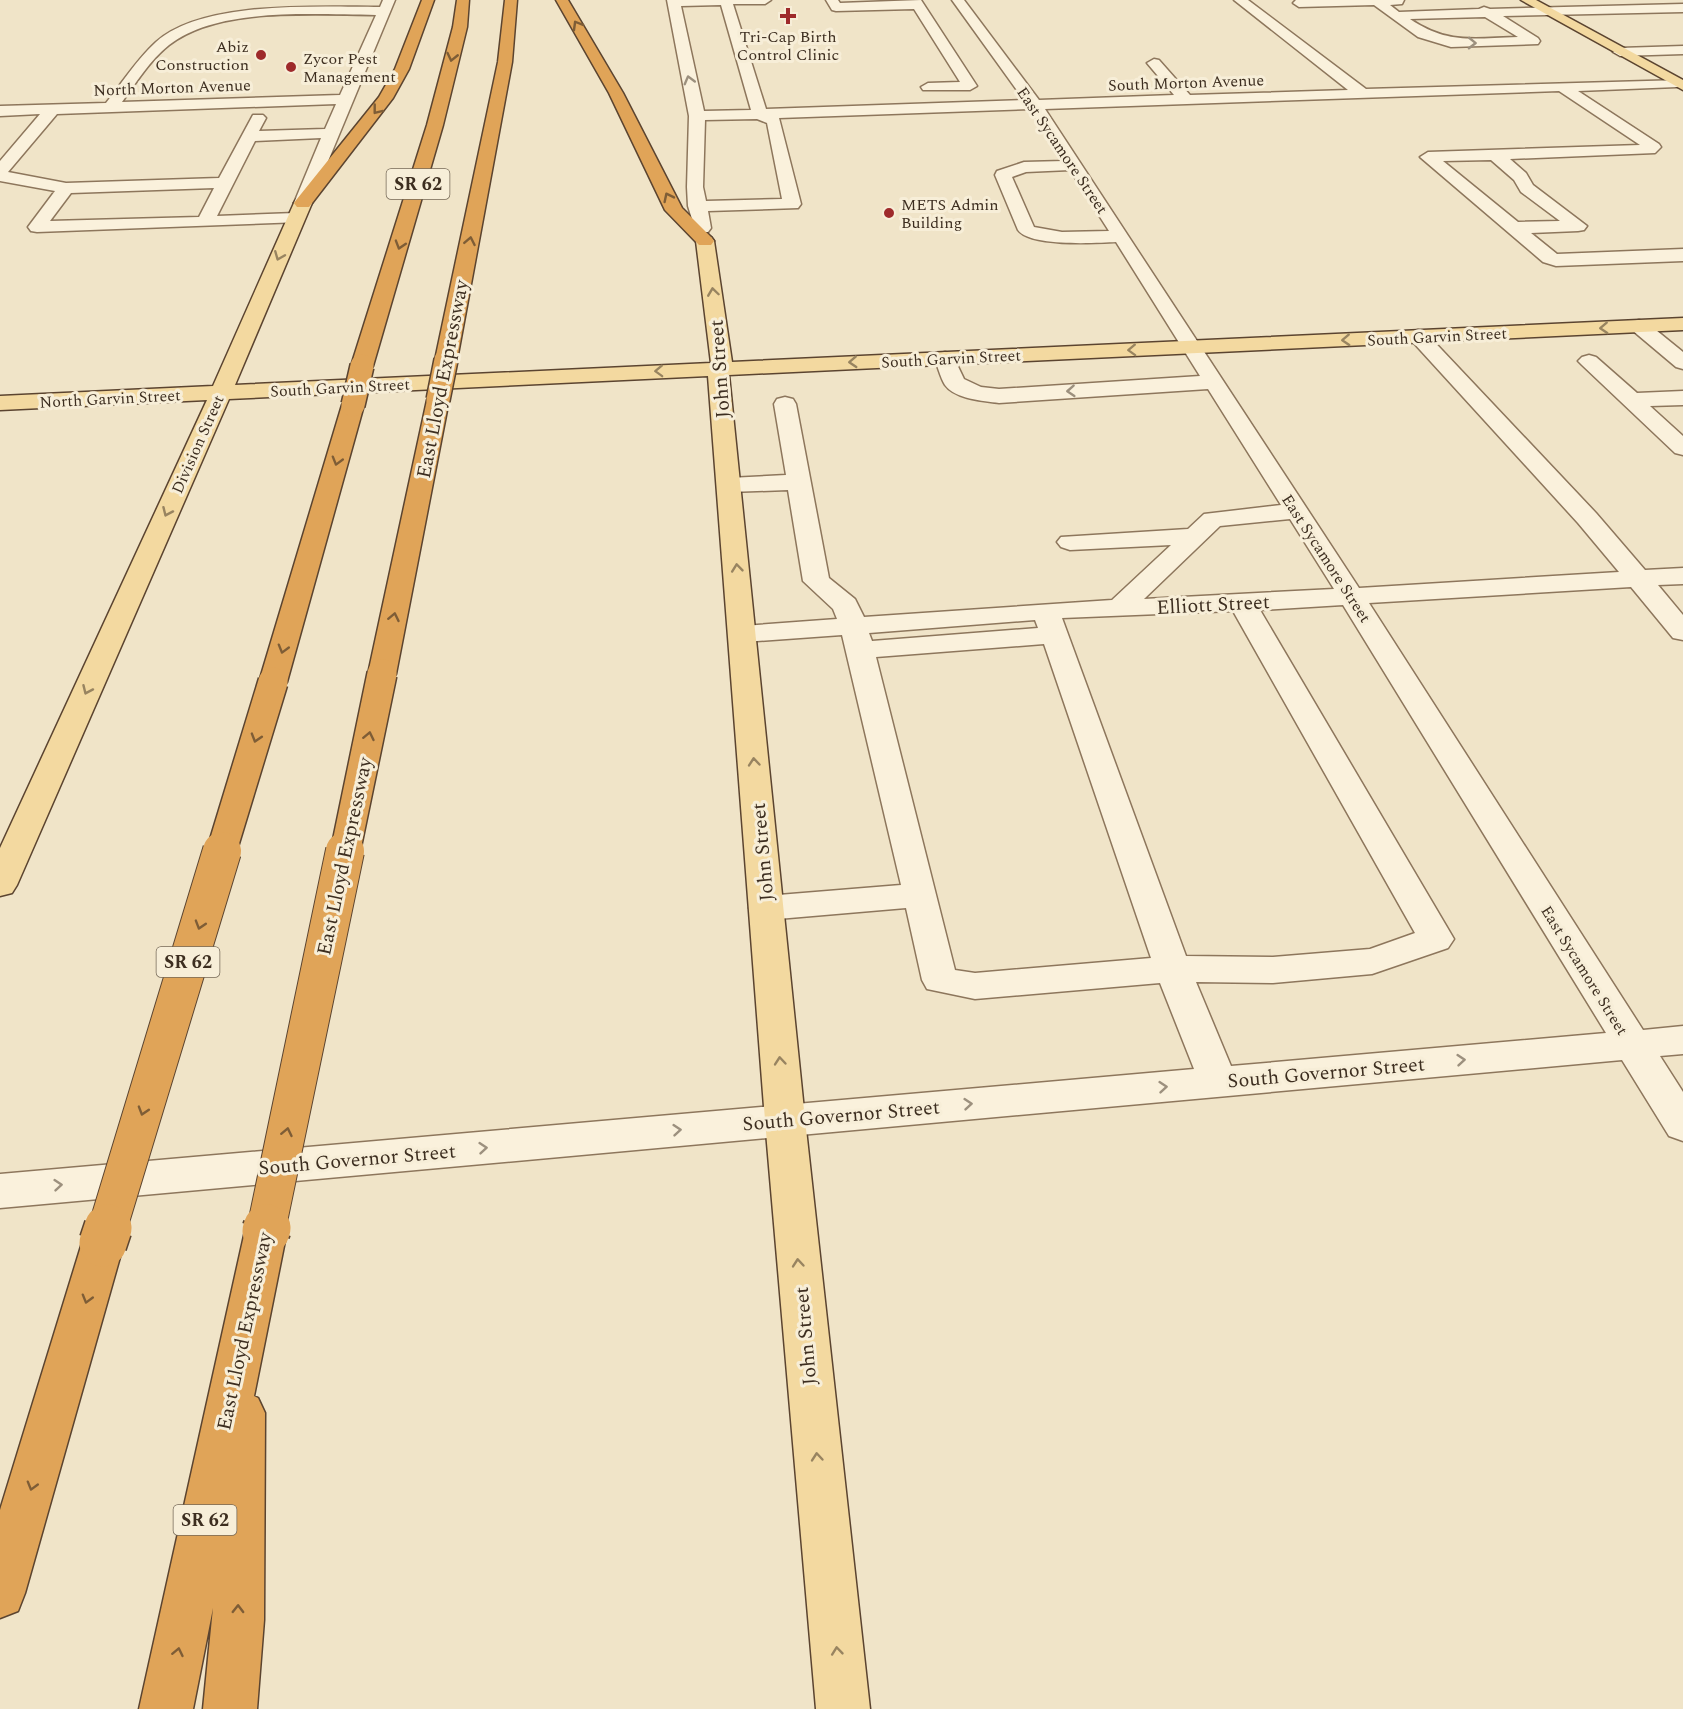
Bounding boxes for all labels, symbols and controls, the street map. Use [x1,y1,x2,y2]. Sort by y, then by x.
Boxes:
marker: Tri-Cap Birth Control Clinic [779,7,797,25]
one-way arrow [573,21,584,31]
place label: Tri-Cap Birth Control Clinic [737,25,839,67]
place label: Abiz Construction [155,35,249,77]
one-way arrow [1468,37,1477,49]
place label: Zycor Pest Management [303,47,396,89]
marker: Abiz Construction [254,48,268,62]
one-way arrow [447,52,460,62]
marker: Zycor Pest Management [284,60,298,74]
street label: South Morton Avenue [1108,68,1264,98]
street label: North Morton Avenue [93,73,251,103]
one-way arrow [683,75,696,85]
street label: East Sycamore Street [1011,82,1114,219]
one-way arrow [373,103,384,114]
road number: SR 62 [386,169,450,199]
one-way arrow [663,192,675,203]
place label: METS Admin Building [901,193,999,235]
marker: METS Admin Building [882,206,896,220]
one-way arrow [463,237,476,247]
one-way arrow [394,239,407,250]
one-way arrow [274,250,286,261]
street label: East Lloyd Expressway [409,276,477,481]
one-way arrow [707,288,719,297]
street label: John Street [702,319,738,419]
street label: South Garvin Street [1367,321,1508,353]
one-way arrow [1599,321,1608,334]
one-way arrow [1341,333,1350,346]
street label: South Garvin Street [881,343,1022,375]
one-way arrow [1128,343,1137,356]
one-way arrow [849,356,858,369]
one-way arrow [654,365,663,378]
street label: South Garvin Street [270,372,411,404]
street label: North Garvin Street [39,383,182,415]
one-way arrow [1066,385,1075,398]
street label: Division Street [165,391,231,498]
one-way arrow [332,455,344,466]
street label: East Sycamore Street [1275,489,1377,628]
one-way arrow [163,506,175,517]
one-way arrow [731,564,744,573]
street label: Elliott Street [1156,587,1271,623]
one-way arrow [387,612,400,622]
one-way arrow [278,643,290,653]
one-way arrow [83,684,95,695]
one-way arrow [362,731,375,741]
one-way arrow [251,732,263,743]
street label: East Lloyd Expressway [309,753,381,958]
one-way arrow [748,758,761,767]
street label: John Street [744,801,782,903]
street label: East Sycamore Street [1534,901,1634,1040]
one-way arrow [195,919,207,930]
road number: SR 62 [156,947,219,977]
street label: South Governor Street [1226,1049,1426,1097]
one-way arrow [1457,1054,1466,1067]
one-way arrow [773,1057,786,1066]
one-way arrow [1158,1080,1167,1093]
street label: South Governor Street [741,1092,941,1140]
one-way arrow [964,1097,973,1110]
one-way arrow [138,1105,150,1116]
one-way arrow [672,1124,681,1137]
one-way arrow [279,1127,292,1137]
street label: South Governor Street [257,1136,457,1184]
one-way arrow [478,1142,487,1155]
one-way arrow [54,1179,63,1192]
street label: East Lloyd Expressway [209,1228,281,1433]
one-way arrow [792,1258,805,1267]
street label: John Street [787,1285,825,1387]
one-way arrow [82,1293,94,1304]
one-way arrow [811,1452,824,1461]
one-way arrow [27,1480,39,1491]
road number: SR 62 [174,1505,236,1535]
one-way arrow [232,1604,244,1613]
one-way arrow [831,1646,844,1655]
one-way arrow [171,1647,184,1657]

